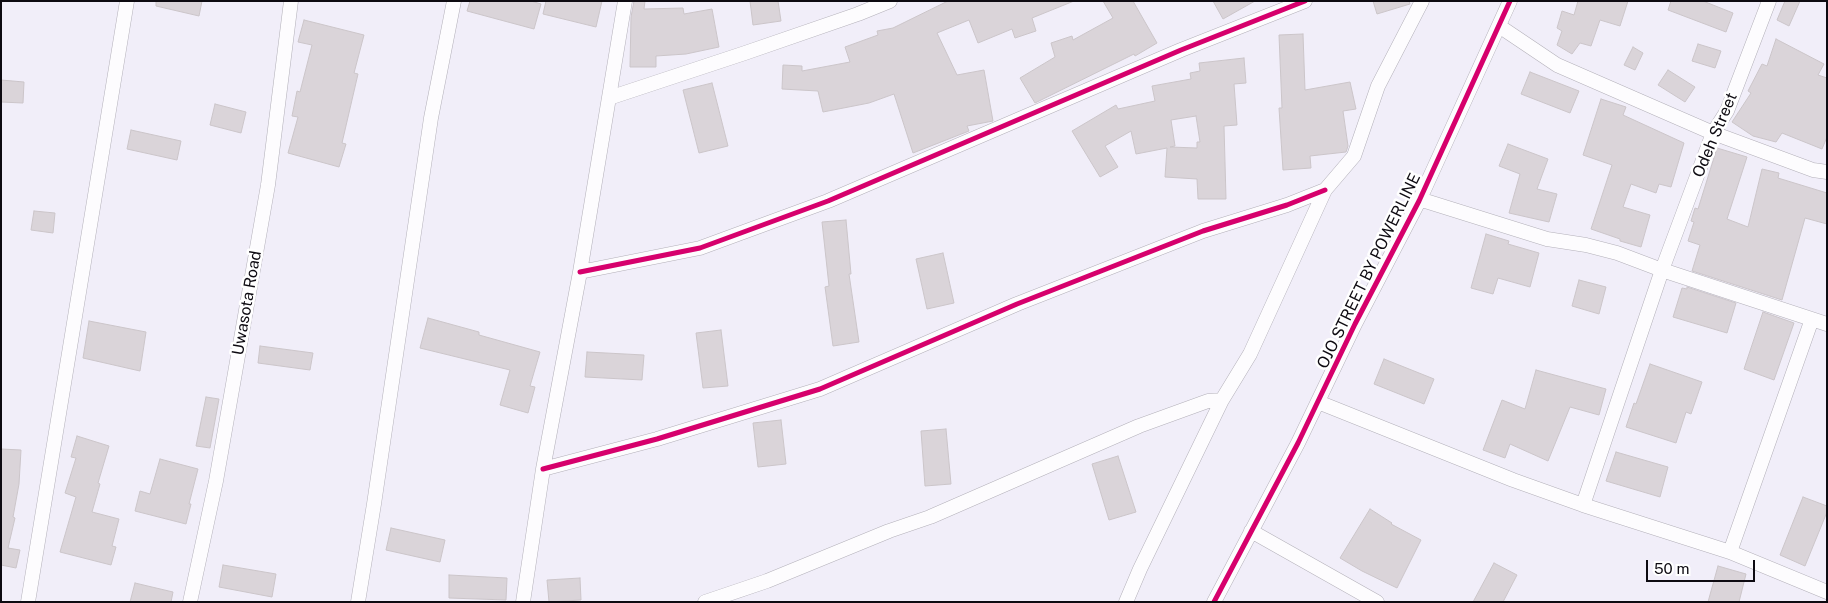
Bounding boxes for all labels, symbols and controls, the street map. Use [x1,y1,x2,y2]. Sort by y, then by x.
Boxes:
street label: Odeh Street [1689,90,1741,180]
street label: OJO STREET BY POWERLINE [1313,170,1425,372]
street label: Uwasota Road [228,249,266,357]
scale bar [1648,550,1757,582]
text: 50 m [1654,560,1689,577]

